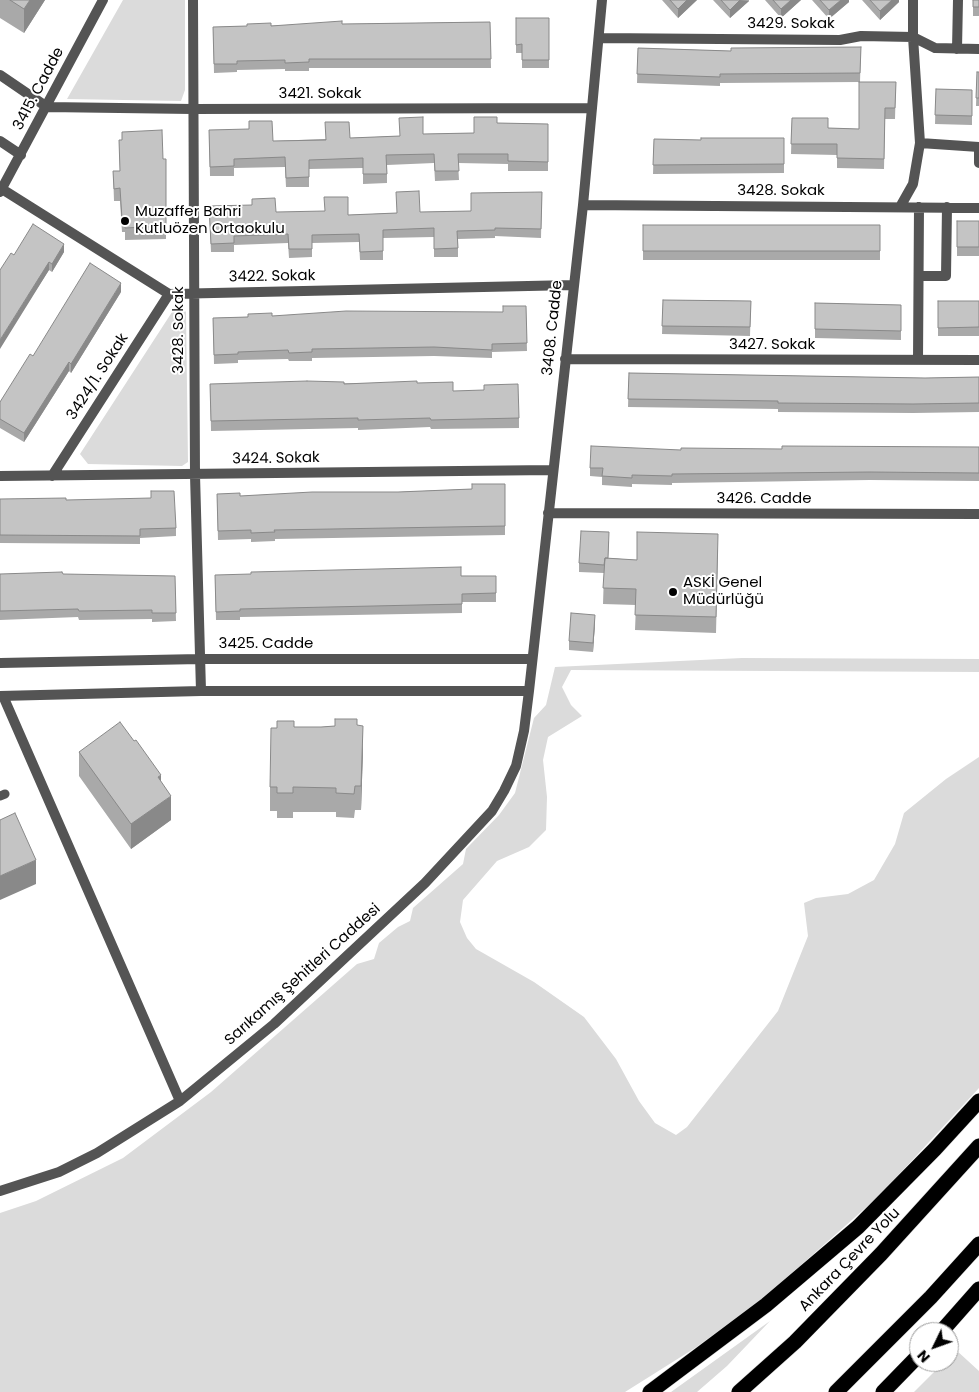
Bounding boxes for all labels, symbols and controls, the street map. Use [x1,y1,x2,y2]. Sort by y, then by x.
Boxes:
street label: 3429. Sokak [747,15,835,33]
street label: 3415. Cadde [10,45,68,133]
street label: 3421. Sokak [279,85,361,103]
street label: 3428. Sokak [737,182,825,200]
place label: Muzaffer Bahri Kutluözen Ortaokulu [135,203,285,238]
marker: Muzaffer Bahri Kutluözen Ortaokulu [119,215,131,227]
street label: 3422. Sokak [229,267,315,287]
street label: 3408. Cadde [539,280,567,376]
street label: 3428. Sokak [170,286,188,374]
street label: 3424/1. Sokak [63,330,133,424]
street label: 3427. Sokak [729,336,815,354]
street label: 3424. Sokak [232,449,320,469]
street label: 3426. Cadde [717,490,811,508]
place label: ASKİ Genel Müdürlüğü [683,574,764,609]
marker: ASKİ Genel Müdürlüğü [667,586,679,598]
street label: 3425. Cadde [219,635,313,653]
street label: Sarıkamış Şehitleri Caddesi [222,900,384,1050]
street label: Ankara Çevre Yolu [796,1204,904,1316]
north arrow [909,1322,959,1372]
text: N [913,1346,935,1367]

